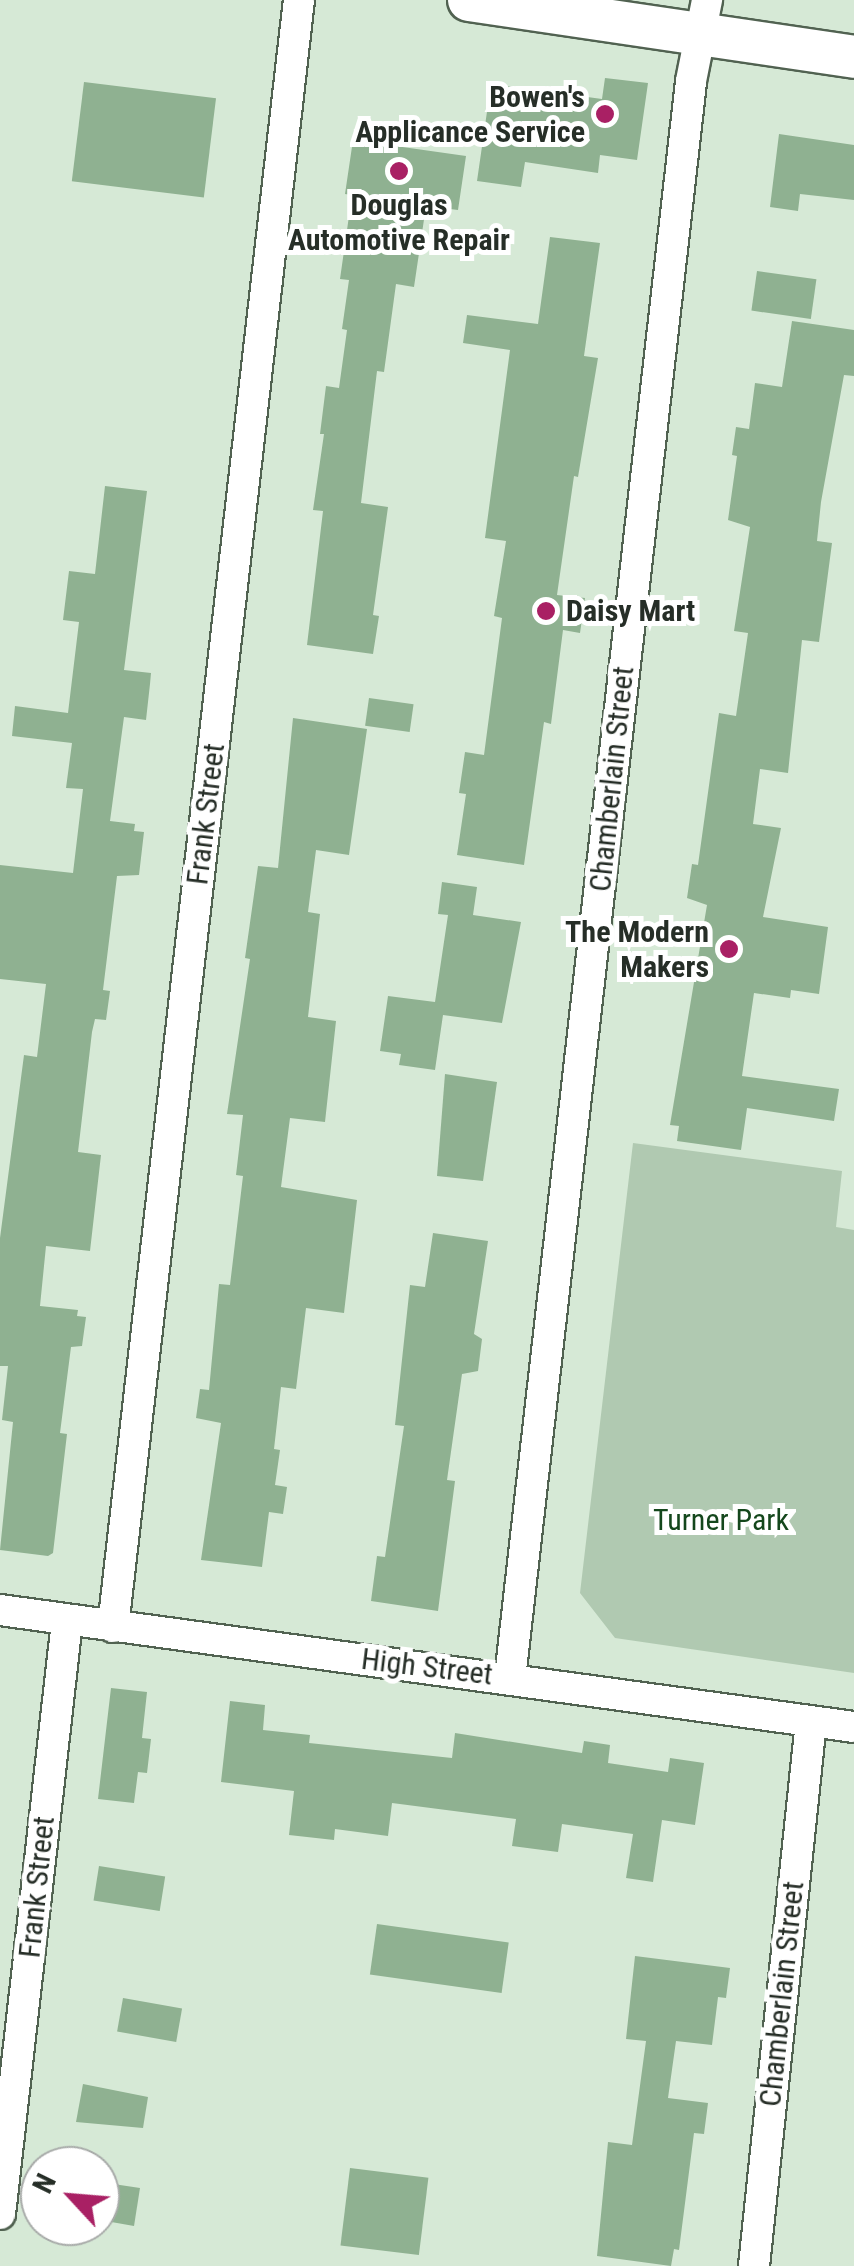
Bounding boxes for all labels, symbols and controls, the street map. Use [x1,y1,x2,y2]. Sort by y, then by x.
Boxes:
place label: Bowen's Applicance Service [355,79,585,150]
marker: Bowen's Applicance Service [594,103,616,125]
marker: Douglas Automotive Repair [388,160,410,182]
place label: Douglas Automotive Repair [288,187,510,258]
place label: Daisy Mart [566,593,695,629]
marker: Daisy Mart [535,600,557,622]
street label: Chamberlain Street [582,665,642,893]
street label: Frank Street [179,741,233,887]
place label: The Modern Makers [565,914,709,984]
marker: The Modern Makers [718,938,740,960]
park label: Turner Park [653,1502,789,1538]
street label: High Street [359,1641,495,1693]
street label: Frank Street [12,1814,62,1960]
street label: Chamberlain Street [752,1880,812,2108]
north arrow [20,2146,120,2246]
text: N [26,2169,63,2198]

